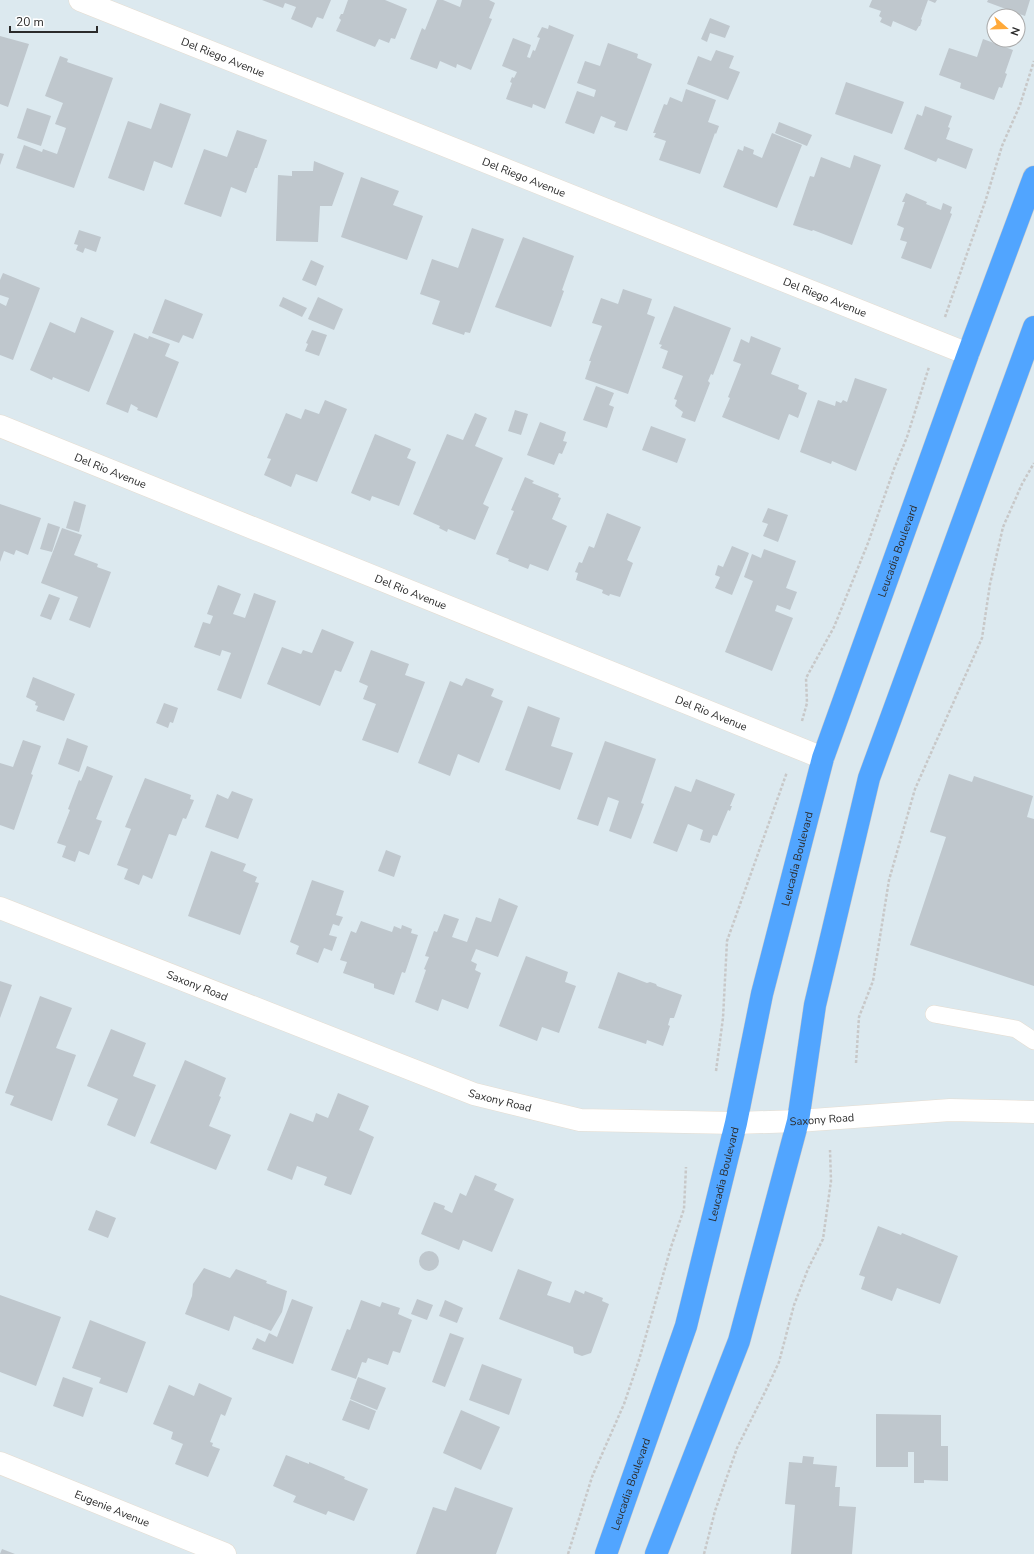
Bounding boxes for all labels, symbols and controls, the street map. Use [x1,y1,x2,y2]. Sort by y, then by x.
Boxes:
scale bar [10,8,97,34]
north arrow [986,8,1026,48]
text: 20 m [16,14,44,30]
text: N [1006,25,1023,38]
street label: Del Riego Avenue [179,34,267,81]
street label: Del Riego Avenue [480,154,568,201]
street label: Del Riego Avenue [781,274,869,321]
street label: Del Rio Avenue [72,450,149,492]
street label: Leucadia Boulevard [874,503,921,599]
street label: Del Rio Avenue [372,571,449,614]
street label: Del Rio Avenue [673,692,750,735]
street label: Leucadia Boulevard [778,810,817,908]
street label: Saxony Road [164,967,230,1005]
street label: Saxony Road [466,1085,533,1116]
street label: Saxony Road [789,1110,855,1129]
street label: Leucadia Boulevard [705,1125,743,1223]
street label: Leucadia Boulevard [608,1436,654,1533]
street label: Eugenie Avenue [72,1487,152,1531]

